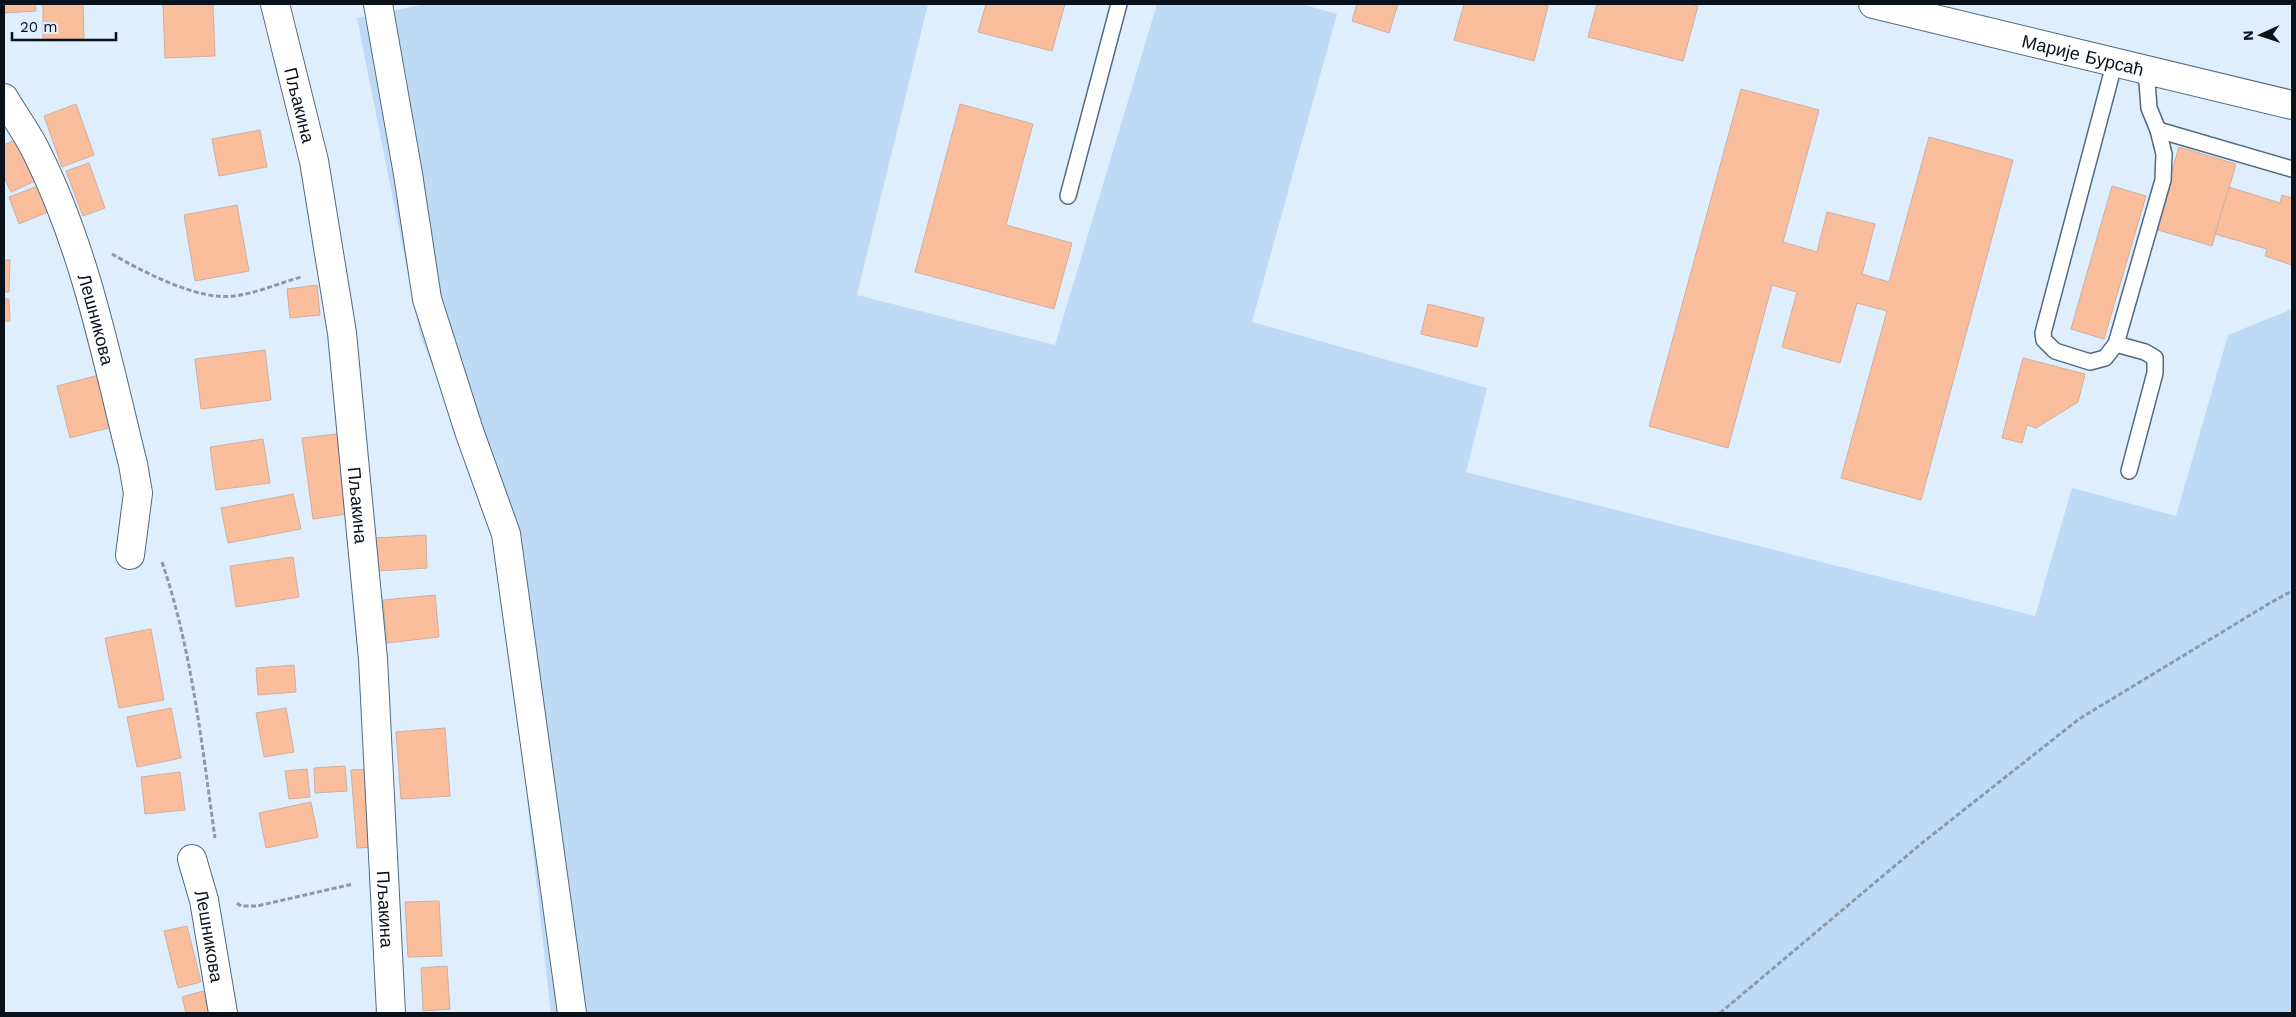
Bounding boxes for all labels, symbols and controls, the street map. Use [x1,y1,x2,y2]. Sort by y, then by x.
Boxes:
scale bar [12,10,116,42]
north arrow [2236,10,2286,60]
text: 20 m [20,18,58,36]
street label: Марије Бурсаћ [2020,30,2146,79]
text: N [2240,30,2256,41]
street label: Пљакина [281,65,320,146]
street label: Лешникова [74,271,119,368]
street label: Пљакина [344,466,373,546]
street label: Пљакина [373,870,398,949]
street label: Лешникова [191,887,228,985]

